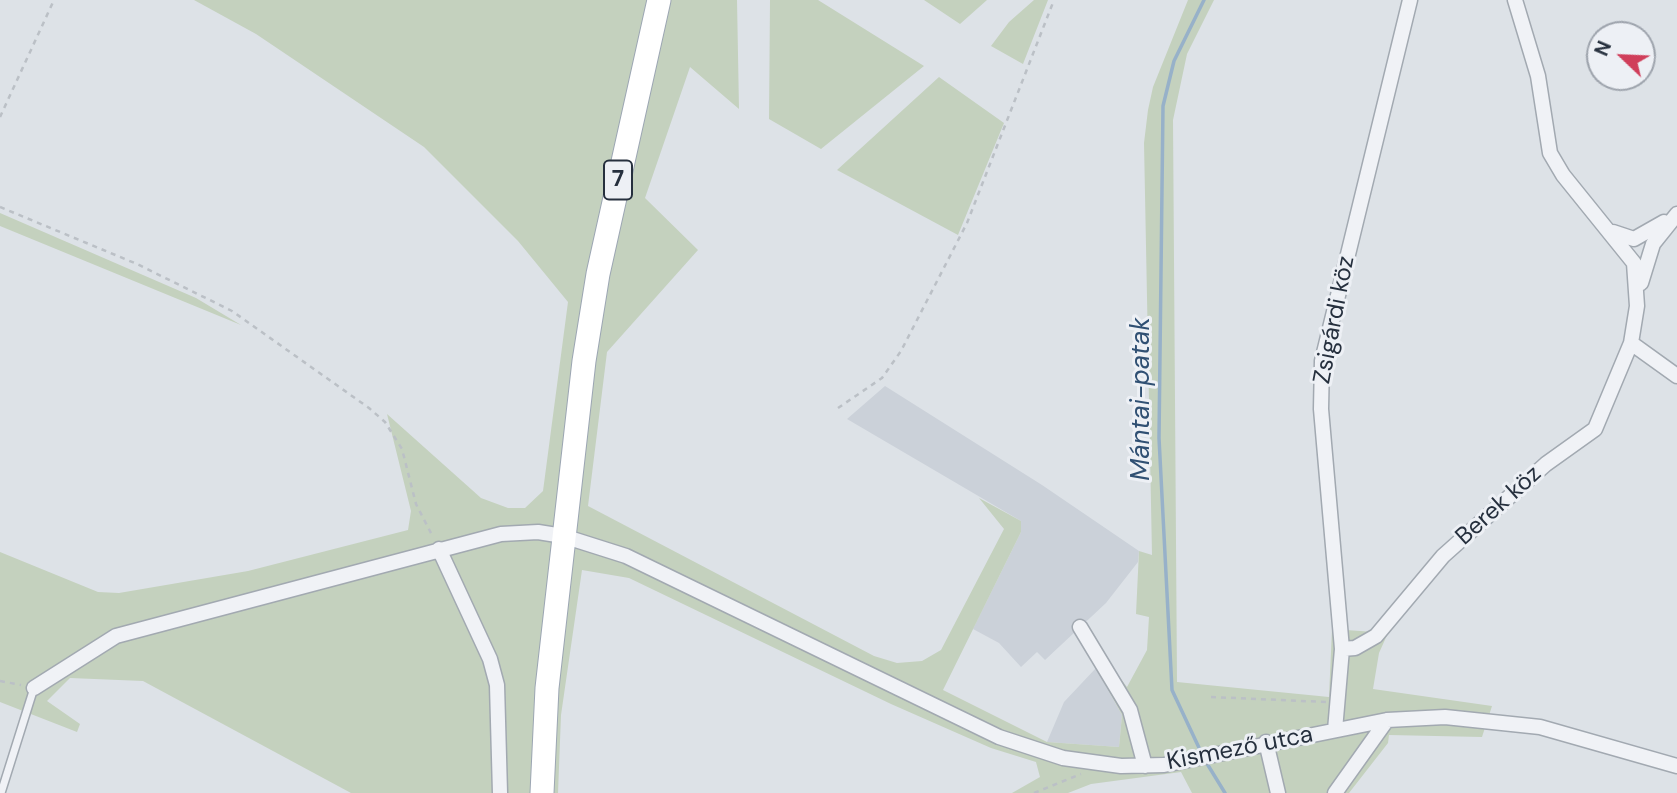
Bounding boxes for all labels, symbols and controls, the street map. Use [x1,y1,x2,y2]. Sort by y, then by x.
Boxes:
north arrow [1586,21,1656,91]
text: N [1589,37,1617,60]
road number: 7 [604,160,632,200]
street label: Zsigárdi köz [1309,254,1361,386]
water label: Mántai-patak [1126,317,1158,481]
street label: Berek köz [1450,460,1548,552]
street label: Kismező utca [1165,721,1315,777]

